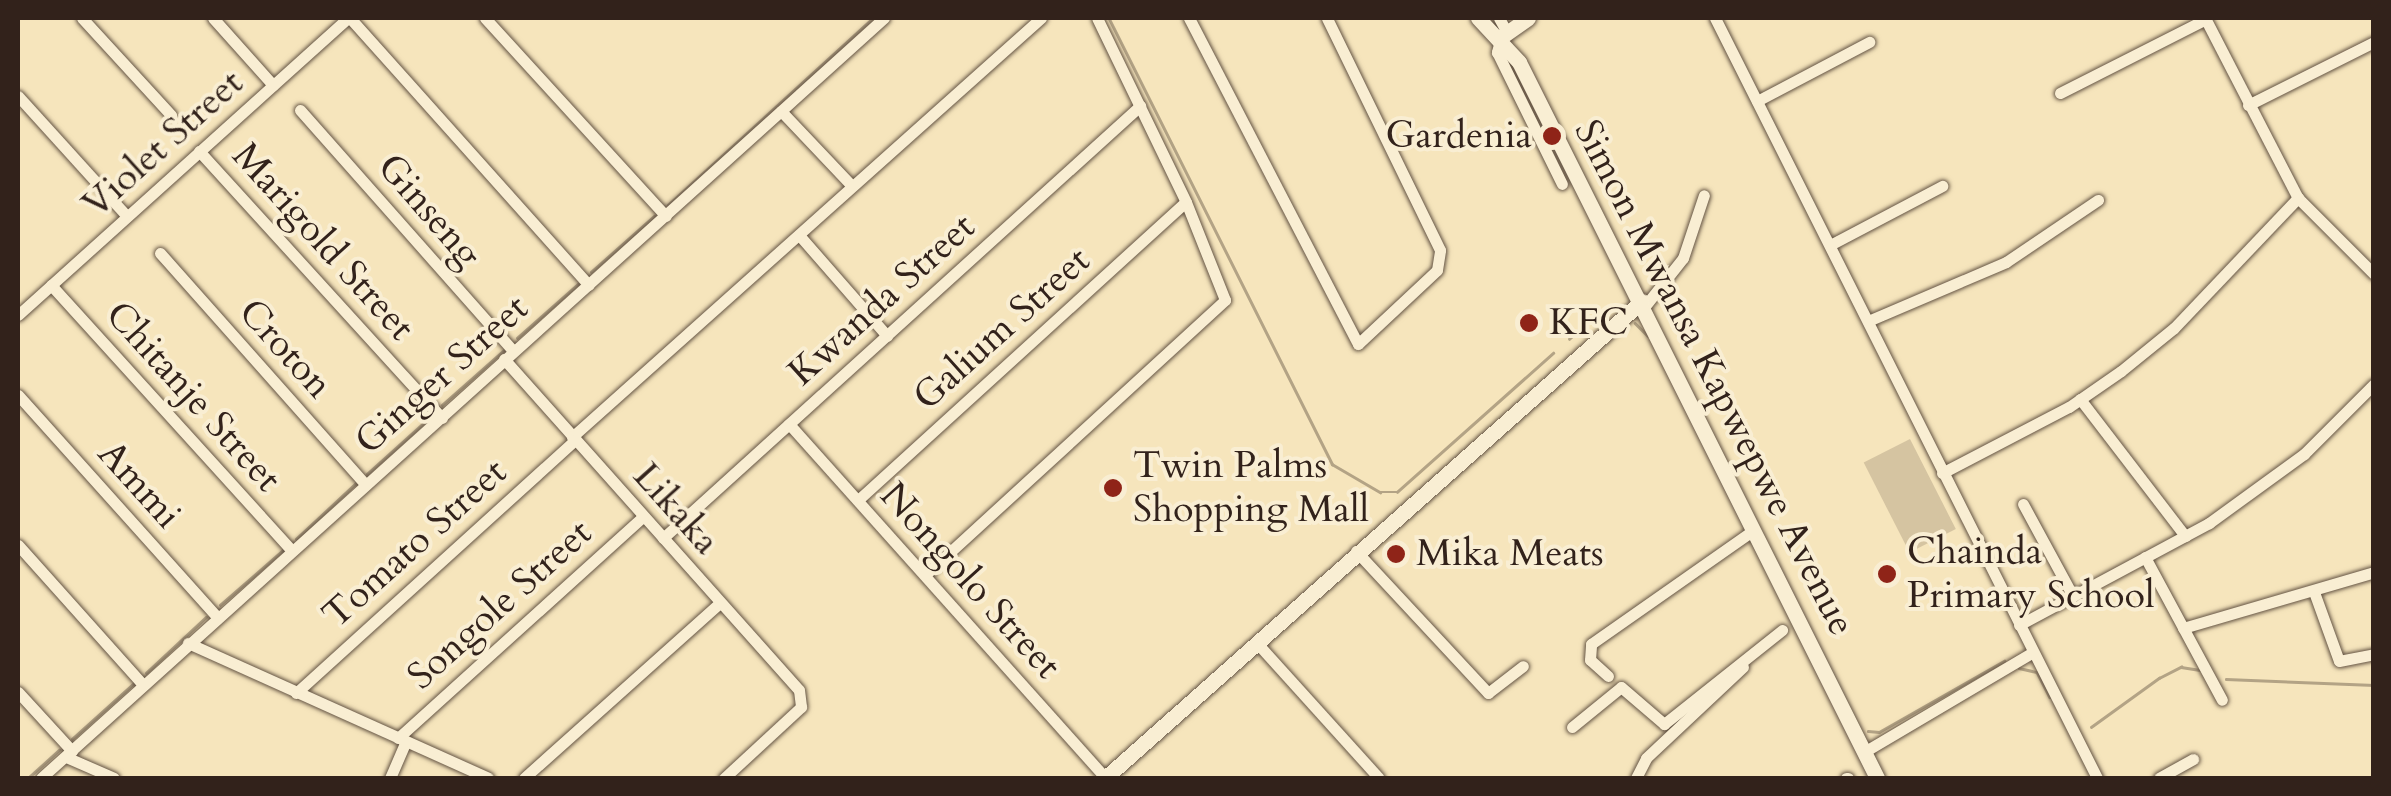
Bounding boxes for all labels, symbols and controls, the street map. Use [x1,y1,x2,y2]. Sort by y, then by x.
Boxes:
street label: Violet Street [74,60,252,228]
place label: Gardenia [1385,113,1532,159]
street label: Simon Mwansa Kapwepwe Avenue [1564,113,1864,643]
marker: Gardenia [1541,125,1563,147]
street label: Marigold Street [222,134,424,350]
street label: Ginseng [367,145,491,277]
street label: Kwanda Street [779,204,985,396]
street label: Galium Street [904,238,1100,420]
street label: Ginger Street [346,286,538,464]
street label: Croton [229,290,341,408]
street label: Chitanje Street [96,292,290,502]
place label: KFC [1549,300,1628,346]
marker: KFC [1518,312,1540,334]
street label: Ammi [88,432,190,538]
place label: Twin Palms Shopping Mall [1133,443,1369,532]
street label: Tomato Street [314,450,516,638]
street label: Likaka [623,454,729,564]
street label: Nongolo Street [870,474,1070,688]
marker: Twin Palms Shopping Mall [1102,477,1124,499]
street label: Songole Street [399,511,601,699]
place label: Chainda Primary School [1907,529,2155,618]
place label: Mika Meats [1416,531,1604,577]
marker: Mika Meats [1385,543,1407,565]
marker: Chainda Primary School [1876,563,1898,585]

